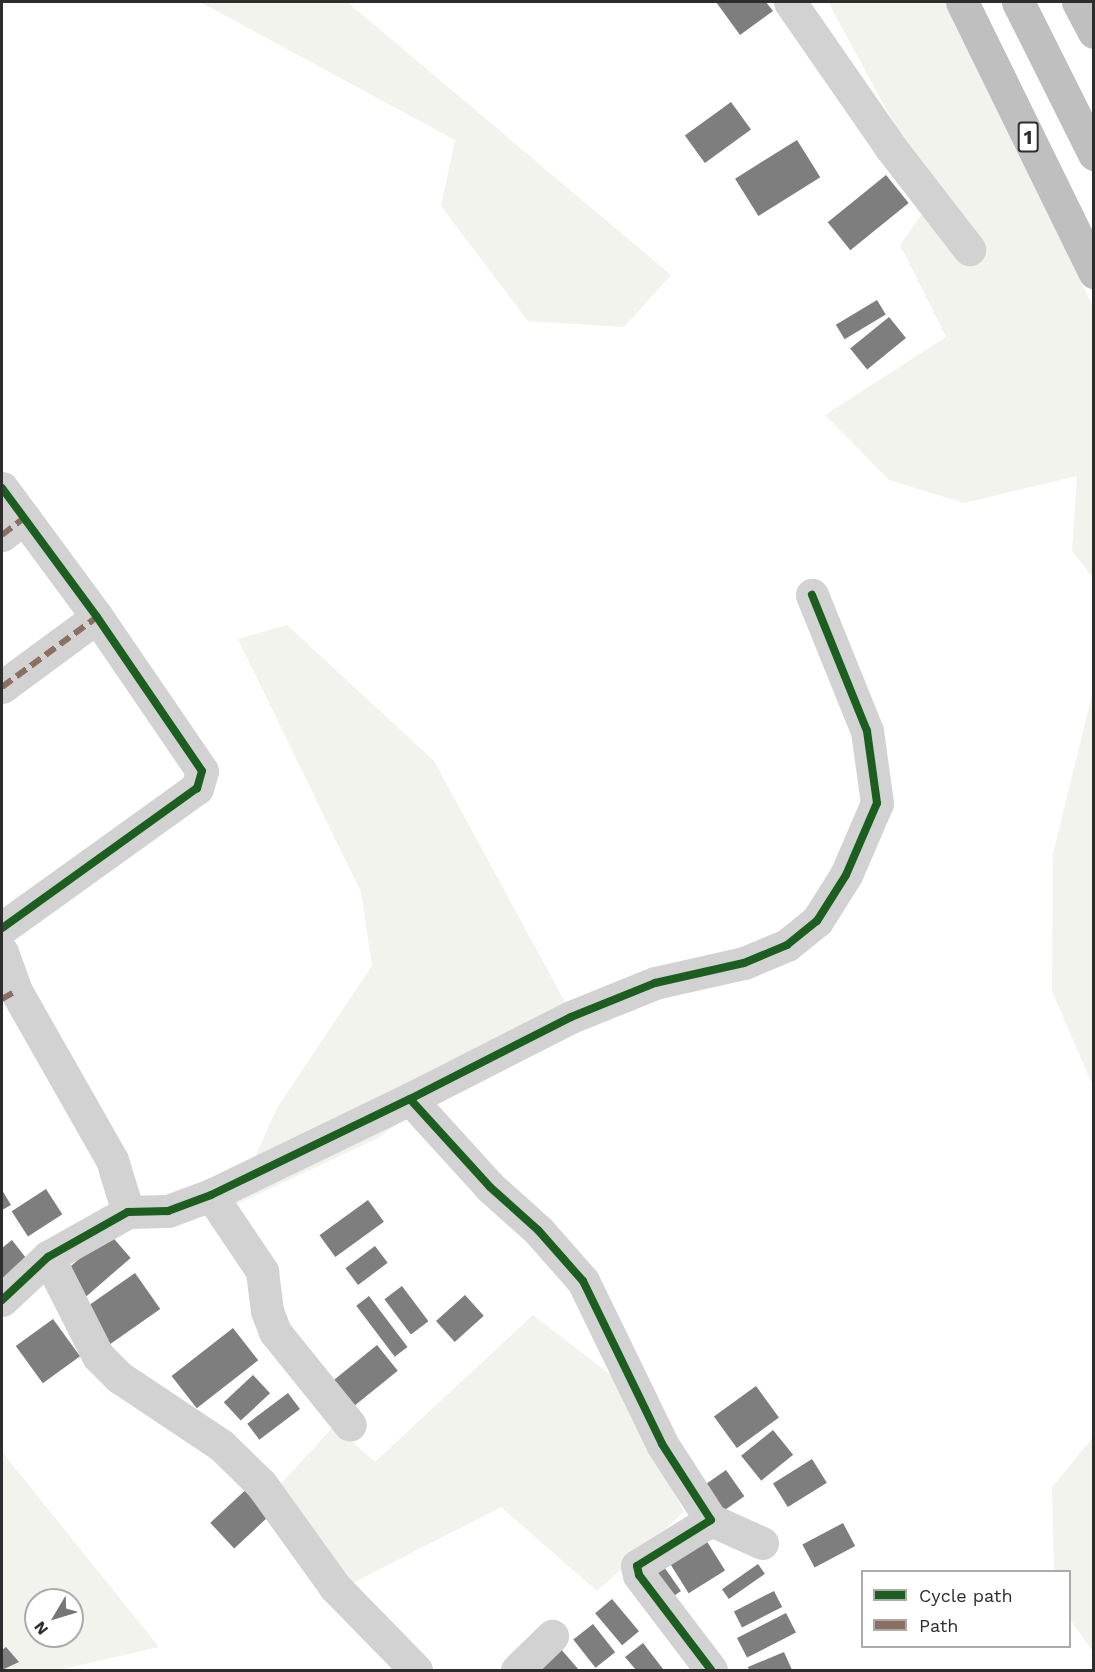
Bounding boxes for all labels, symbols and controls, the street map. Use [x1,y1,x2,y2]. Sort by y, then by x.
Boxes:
road number: 1 [1018,120,1038,154]
legend [861,1570,1071,1648]
text: Cycle path [919,1585,1013,1606]
north arrow [24,1588,84,1648]
text: Path [919,1615,959,1636]
text: N [30,1618,52,1639]

